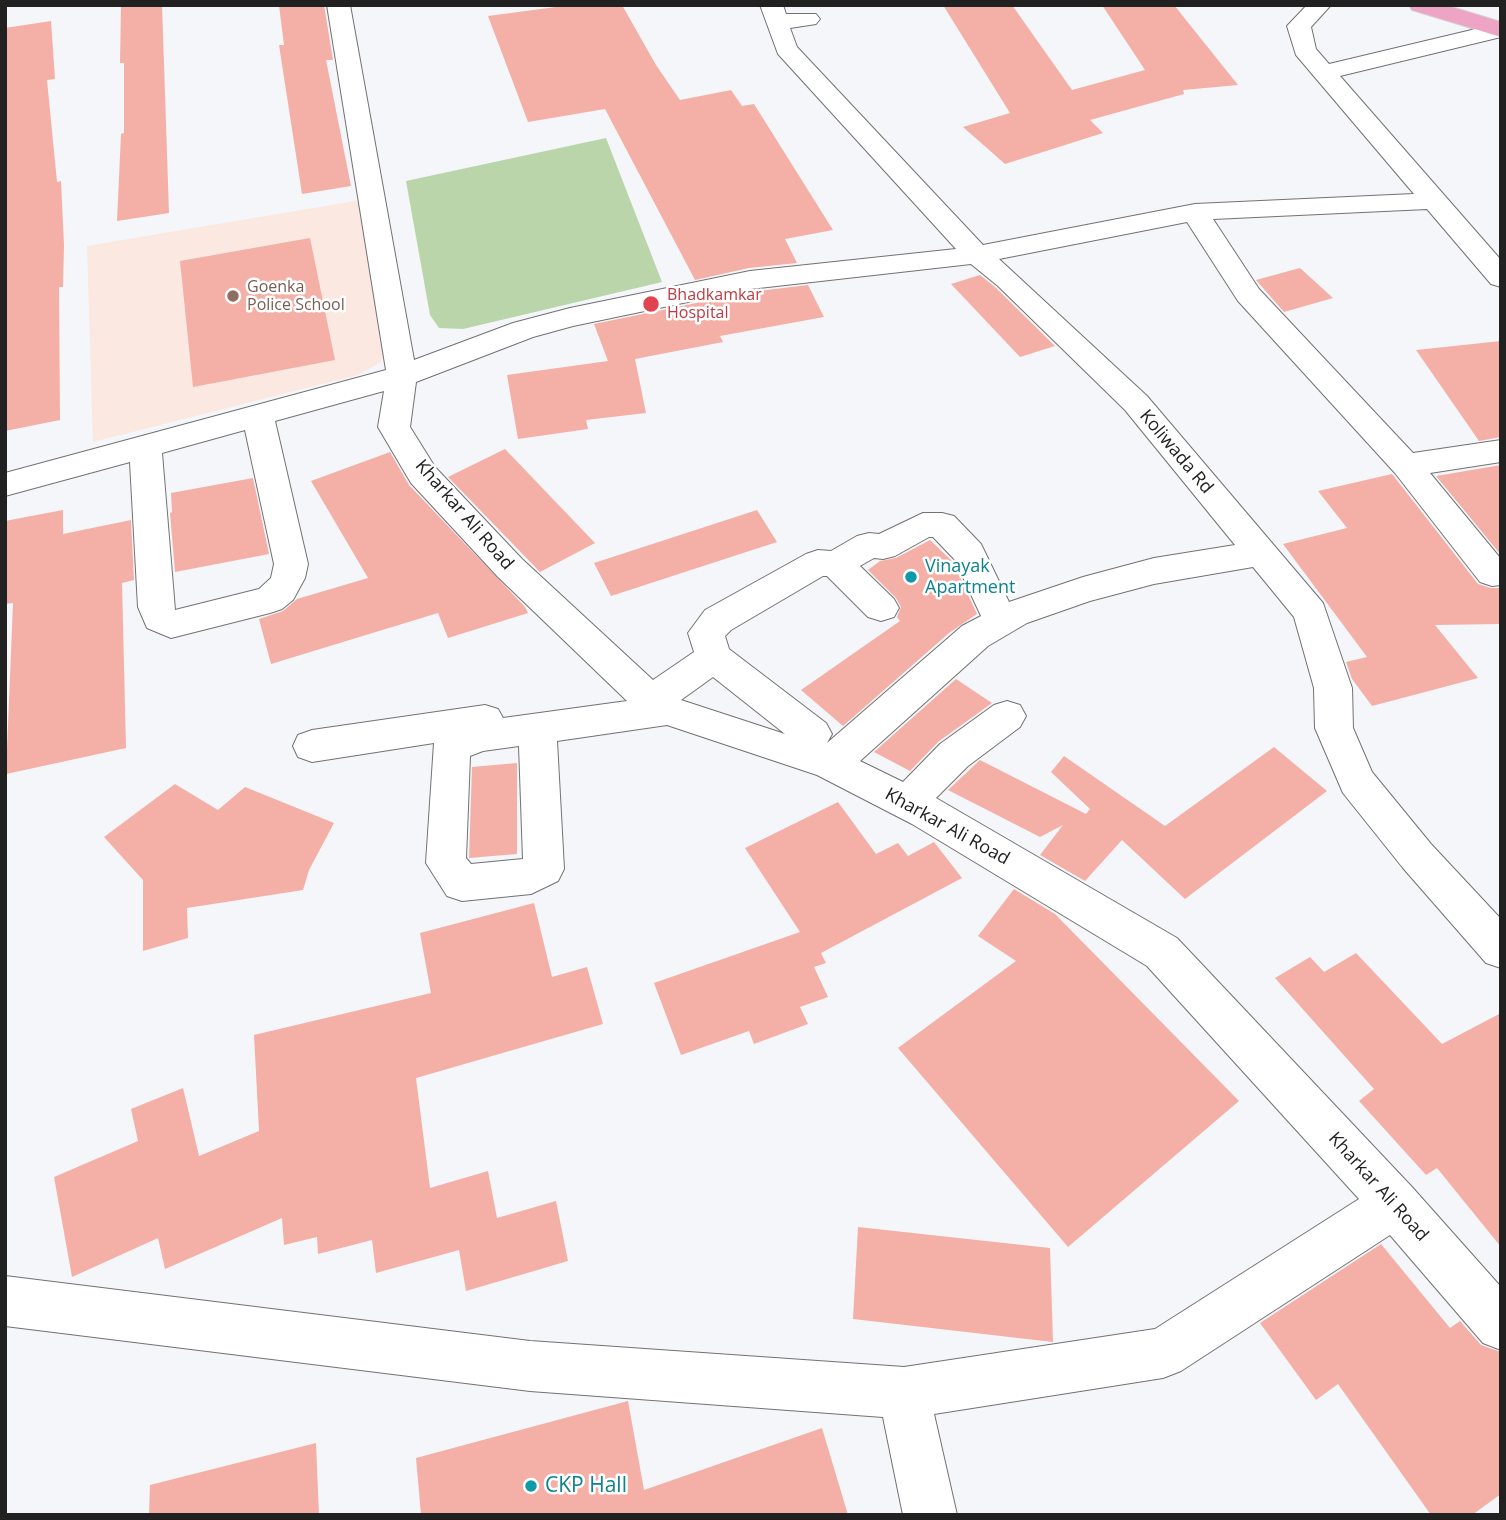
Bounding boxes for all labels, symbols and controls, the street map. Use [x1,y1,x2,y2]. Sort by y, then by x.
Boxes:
place label: Goenka Police School [247,277,345,315]
place label: Bhadkamkar Hospital [667,285,762,323]
marker: Goenka Police School [225,288,241,304]
marker: Bhadkamkar Hospital [641,294,661,314]
street label: Koliwada Rd [1135,406,1217,498]
street label: Kharkar Ali Road [410,455,518,575]
place label: Vinayak Apartment [925,556,1015,598]
marker: Vinayak Apartment [903,569,919,585]
street label: Kharkar Ali Road [881,784,1013,870]
street label: Kharkar Ali Road [1323,1128,1433,1246]
place label: CKP Hall [545,1473,627,1499]
marker: CKP Hall [523,1478,539,1494]

